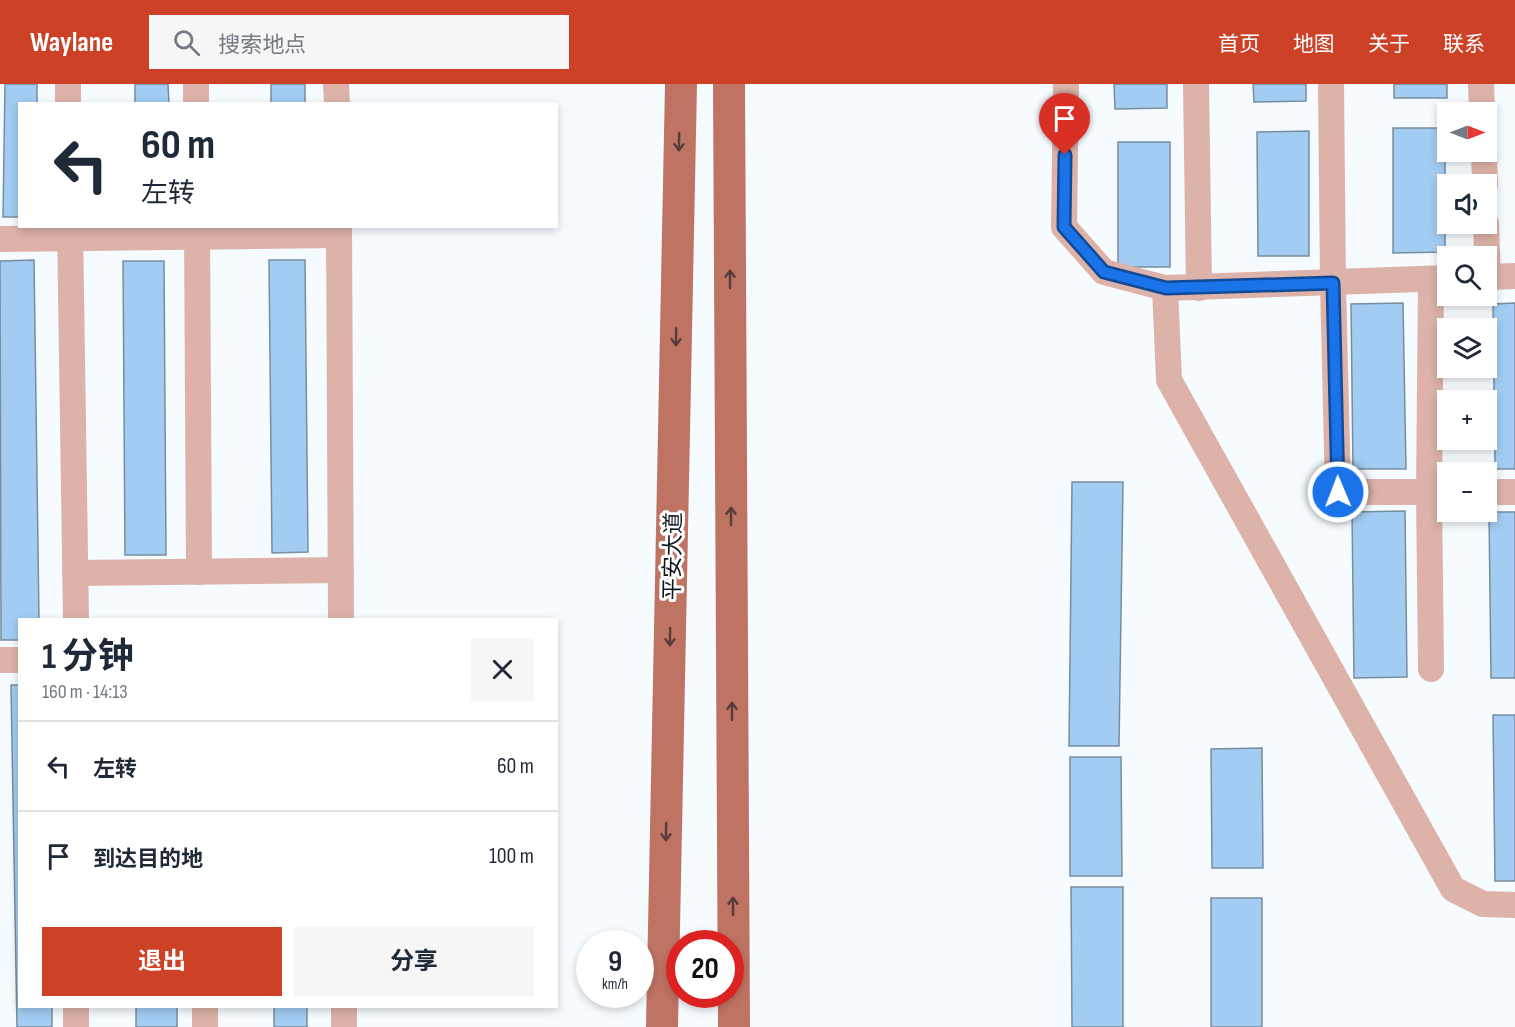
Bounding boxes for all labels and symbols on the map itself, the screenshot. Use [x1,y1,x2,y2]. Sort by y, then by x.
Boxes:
pin [1039,93,1090,155]
north arrow [1437,102,1497,162]
one-way arrow [674,132,685,152]
one-way arrow [724,269,736,289]
one-way arrow [670,327,682,347]
position arrow [1306,460,1370,524]
one-way arrow [725,506,737,526]
street label: 平安大道 [659,512,688,600]
one-way arrow [664,627,676,647]
one-way arrow [726,701,738,721]
one-way arrow [660,822,672,842]
one-way arrow [727,896,739,916]
speed limit sign: 20 [666,930,744,1008]

